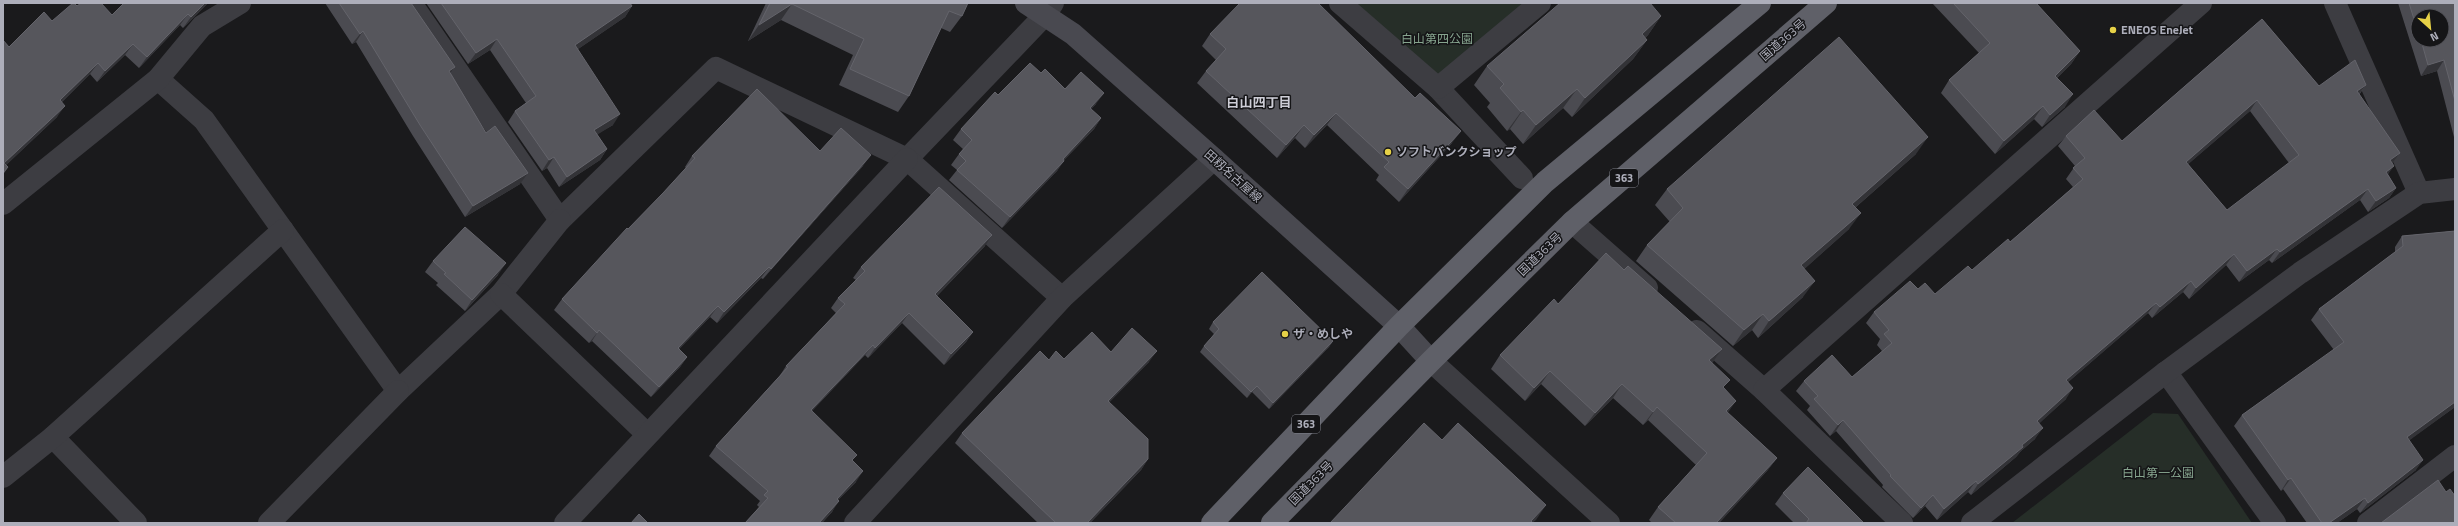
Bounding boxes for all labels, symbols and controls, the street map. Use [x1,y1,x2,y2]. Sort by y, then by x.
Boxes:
north arrow [2410,8,2450,48]
street label: 国道363号 [1755,14,1810,65]
place label: ENEOS EneJet [2121,20,2194,39]
marker: ENEOS EneJet [2108,25,2118,35]
text: N [2428,28,2442,46]
park label: 白山第四公園 [1401,29,1473,48]
district label: 白山四丁目 [1226,92,1292,112]
place label: ソフトバンクショップ [1396,142,1517,161]
street label: 田籾名古屋線 [1200,144,1266,207]
marker: ソフトバンクショップ [1383,147,1393,157]
road number: 363 [1610,169,1638,187]
street label: 国道363号 [1513,227,1566,280]
place label: ザ・めしや [1293,324,1353,343]
marker: ザ・めしや [1280,329,1290,339]
road number: 363 [1292,415,1320,433]
street label: 国道363号 [1284,456,1337,509]
park label: 白山第一公園 [2122,463,2194,482]

